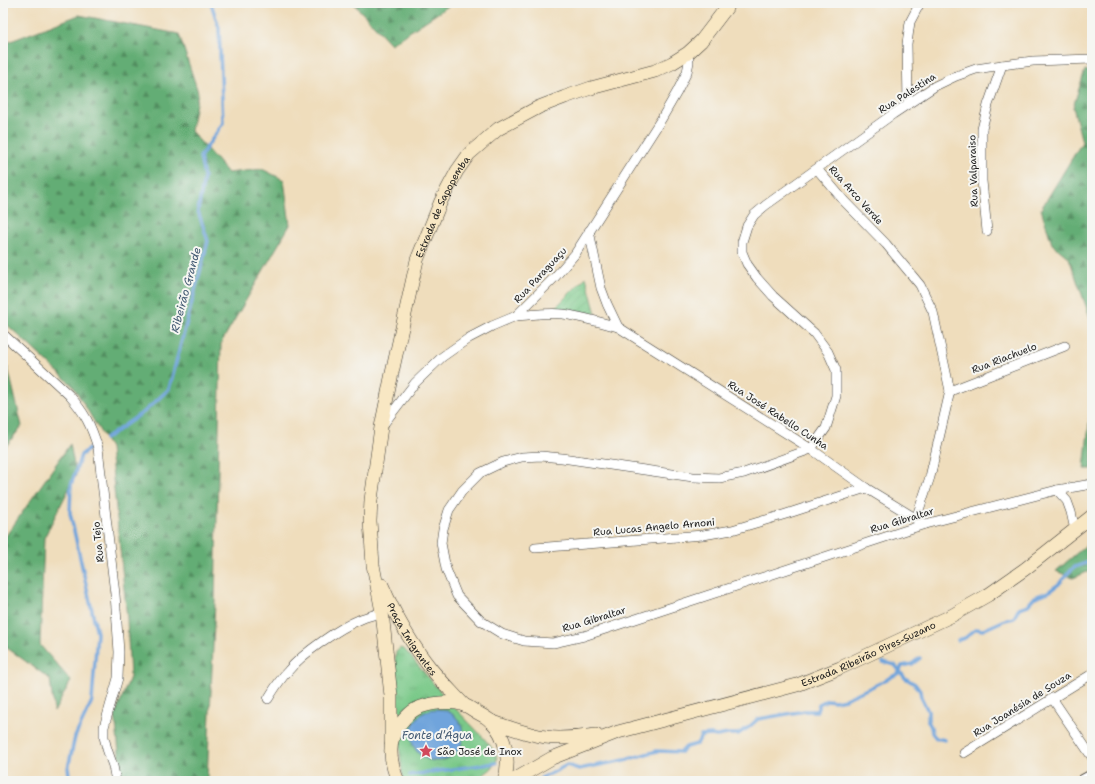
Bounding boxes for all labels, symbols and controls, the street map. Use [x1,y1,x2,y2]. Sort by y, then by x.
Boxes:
street label: Rua Palestina [876,69,939,116]
street label: Rua Valparaiso [965,135,981,207]
street label: Estrada de Sapopemba [412,153,473,260]
street label: Rua Arco Verde [826,163,886,228]
street label: Rua Paraguaçu [511,244,569,306]
water label: Ribeirão Grande [167,246,205,334]
street label: Rua Riachuelo [970,340,1038,376]
street label: Rua José Rabello Cunha [725,378,831,453]
street label: Rua Gibraltar [868,504,936,536]
street label: Rua Lucas Angelo Arnoni [593,515,715,539]
street label: Rua Tejo [89,521,107,563]
street label: Praça Imigrantes [385,600,440,678]
street label: Rua Gibraltar [560,603,628,635]
street label: Estrada Ribeirão Pires-Suzano [799,618,938,689]
street label: Rua Joanésia de Souza [971,668,1074,739]
water label: Fonte d'Água [402,727,472,743]
place icon: São José de Inox [418,743,434,759]
place label: São José de Inox [437,745,522,758]

